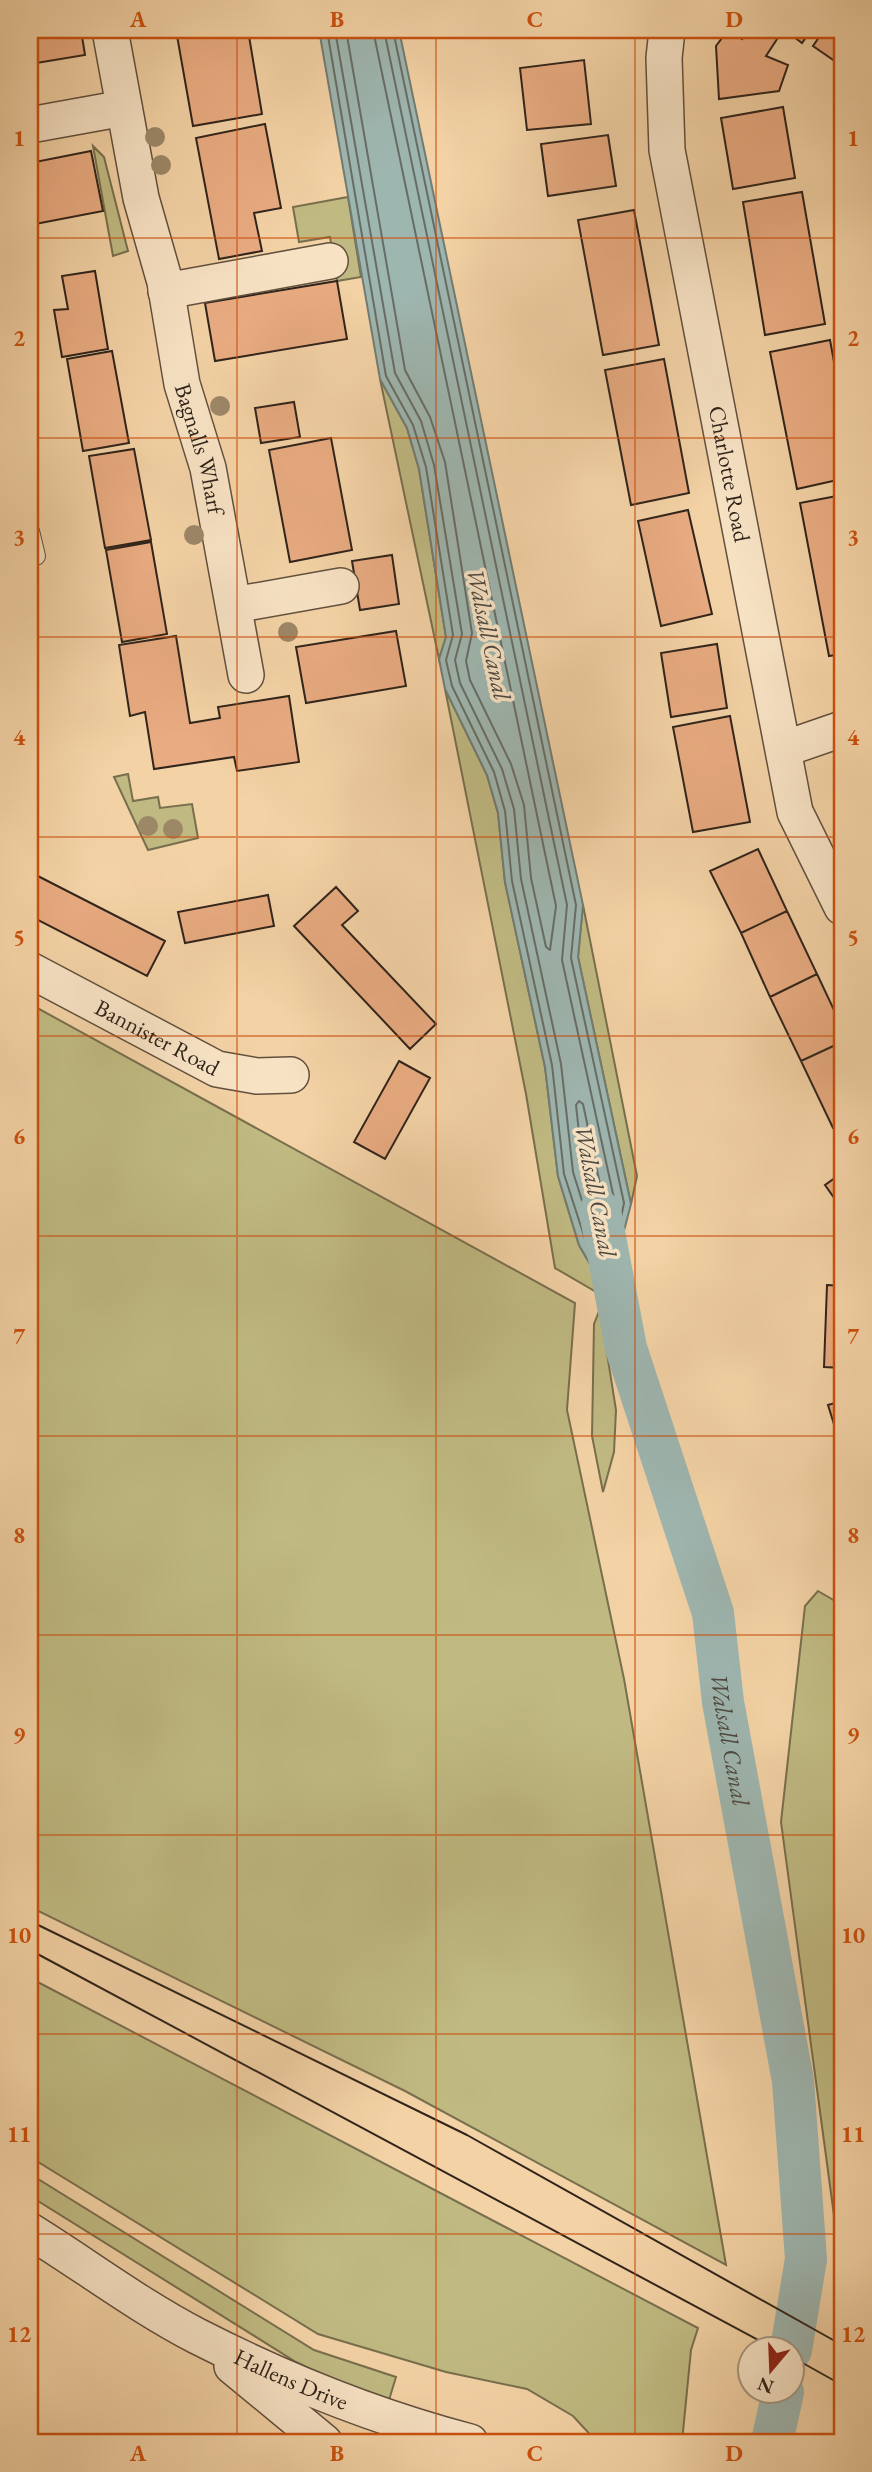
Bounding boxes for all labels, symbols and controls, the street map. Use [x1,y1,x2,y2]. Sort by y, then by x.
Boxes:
text: A [129,4,147,34]
text: B [330,4,344,34]
text: C [527,4,543,34]
text: D [725,4,743,34]
text: 1 [13,123,25,153]
text: 1 [847,123,859,153]
text: 2 [13,323,25,353]
text: 2 [847,323,859,353]
street label: Bagnalls Wharf [168,380,232,519]
street label: Charlotte Road [702,403,758,545]
text: 3 [13,522,25,552]
text: 3 [847,522,859,552]
water label: Walsall Canal [460,565,518,704]
text: 4 [13,722,26,752]
text: 4 [847,722,860,752]
text: 5 [13,922,25,952]
text: 5 [847,922,859,952]
street label: Bannister Road [90,992,225,1083]
text: 6 [13,1121,25,1151]
text: 6 [847,1121,859,1151]
water label: Walsall Canal [568,1122,624,1261]
text: 7 [13,1321,26,1351]
text: 7 [847,1321,860,1351]
text: 8 [13,1520,25,1550]
text: 8 [847,1520,859,1550]
water label: Walsall Canal [704,1672,758,1809]
text: 9 [13,1720,25,1750]
text: 9 [847,1720,859,1750]
text: 10 [7,1920,31,1950]
text: 10 [841,1920,865,1950]
text: 11 [7,2119,31,2149]
text: 11 [841,2119,865,2149]
text: 12 [7,2319,31,2349]
text: 12 [841,2319,865,2349]
north arrow [736,2336,806,2406]
street label: Hallens Drive [229,2342,352,2417]
text: N [754,2371,777,2400]
text: A [129,2438,147,2468]
text: B [330,2438,344,2468]
text: C [527,2438,543,2468]
text: D [725,2438,743,2468]

